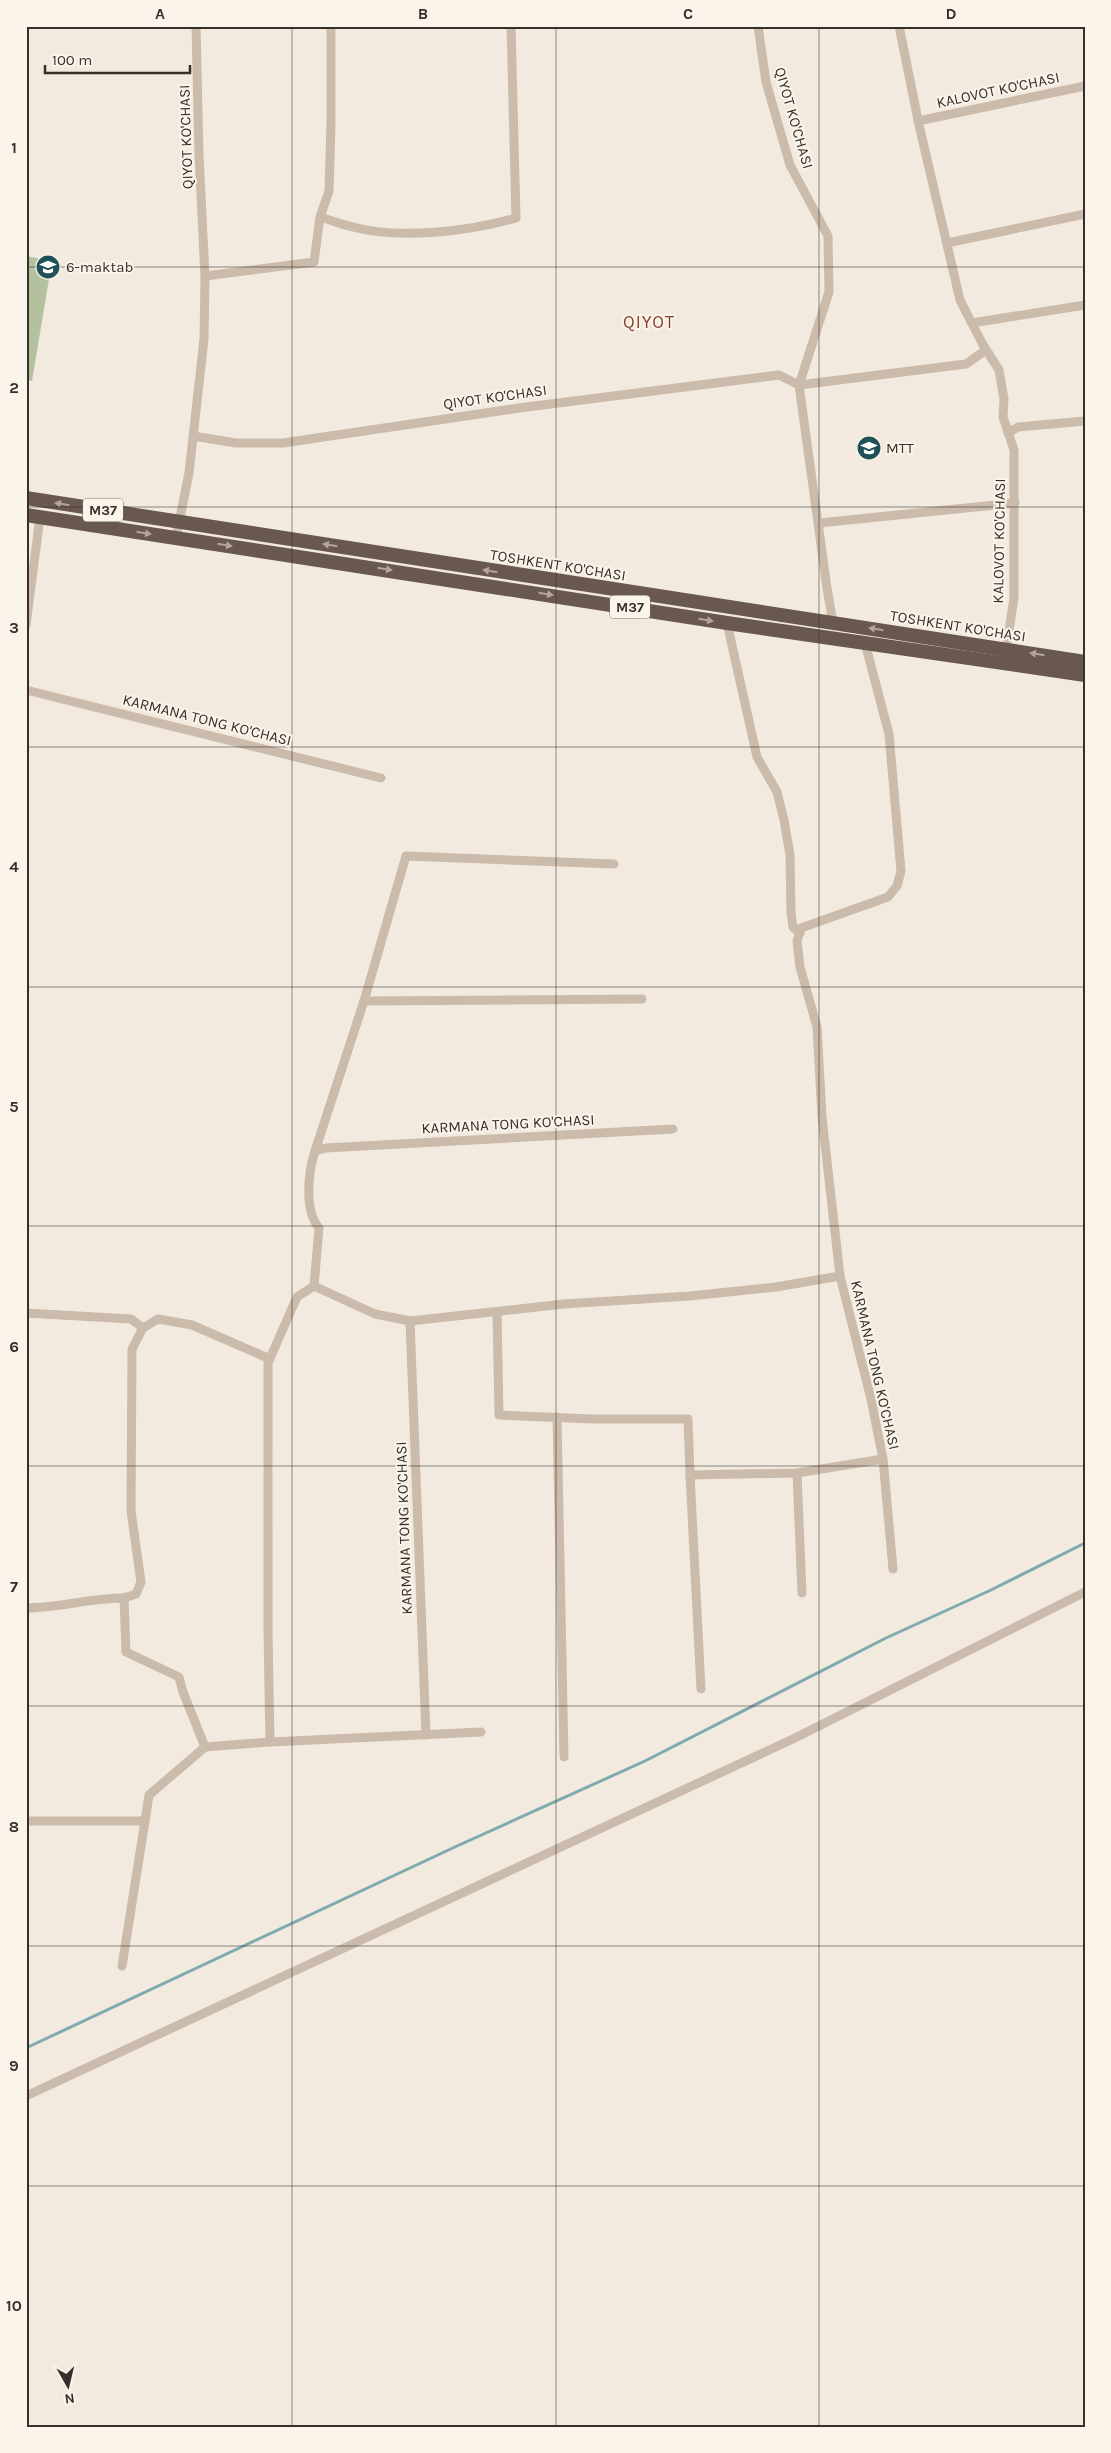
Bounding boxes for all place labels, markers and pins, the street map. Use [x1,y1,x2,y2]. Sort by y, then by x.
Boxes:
school or university icon: 6-maktab [35,254,61,280]
place label: 6-maktab [66,258,133,276]
school or university icon: MTT [856,435,882,461]
place label: MTT [886,439,914,457]

